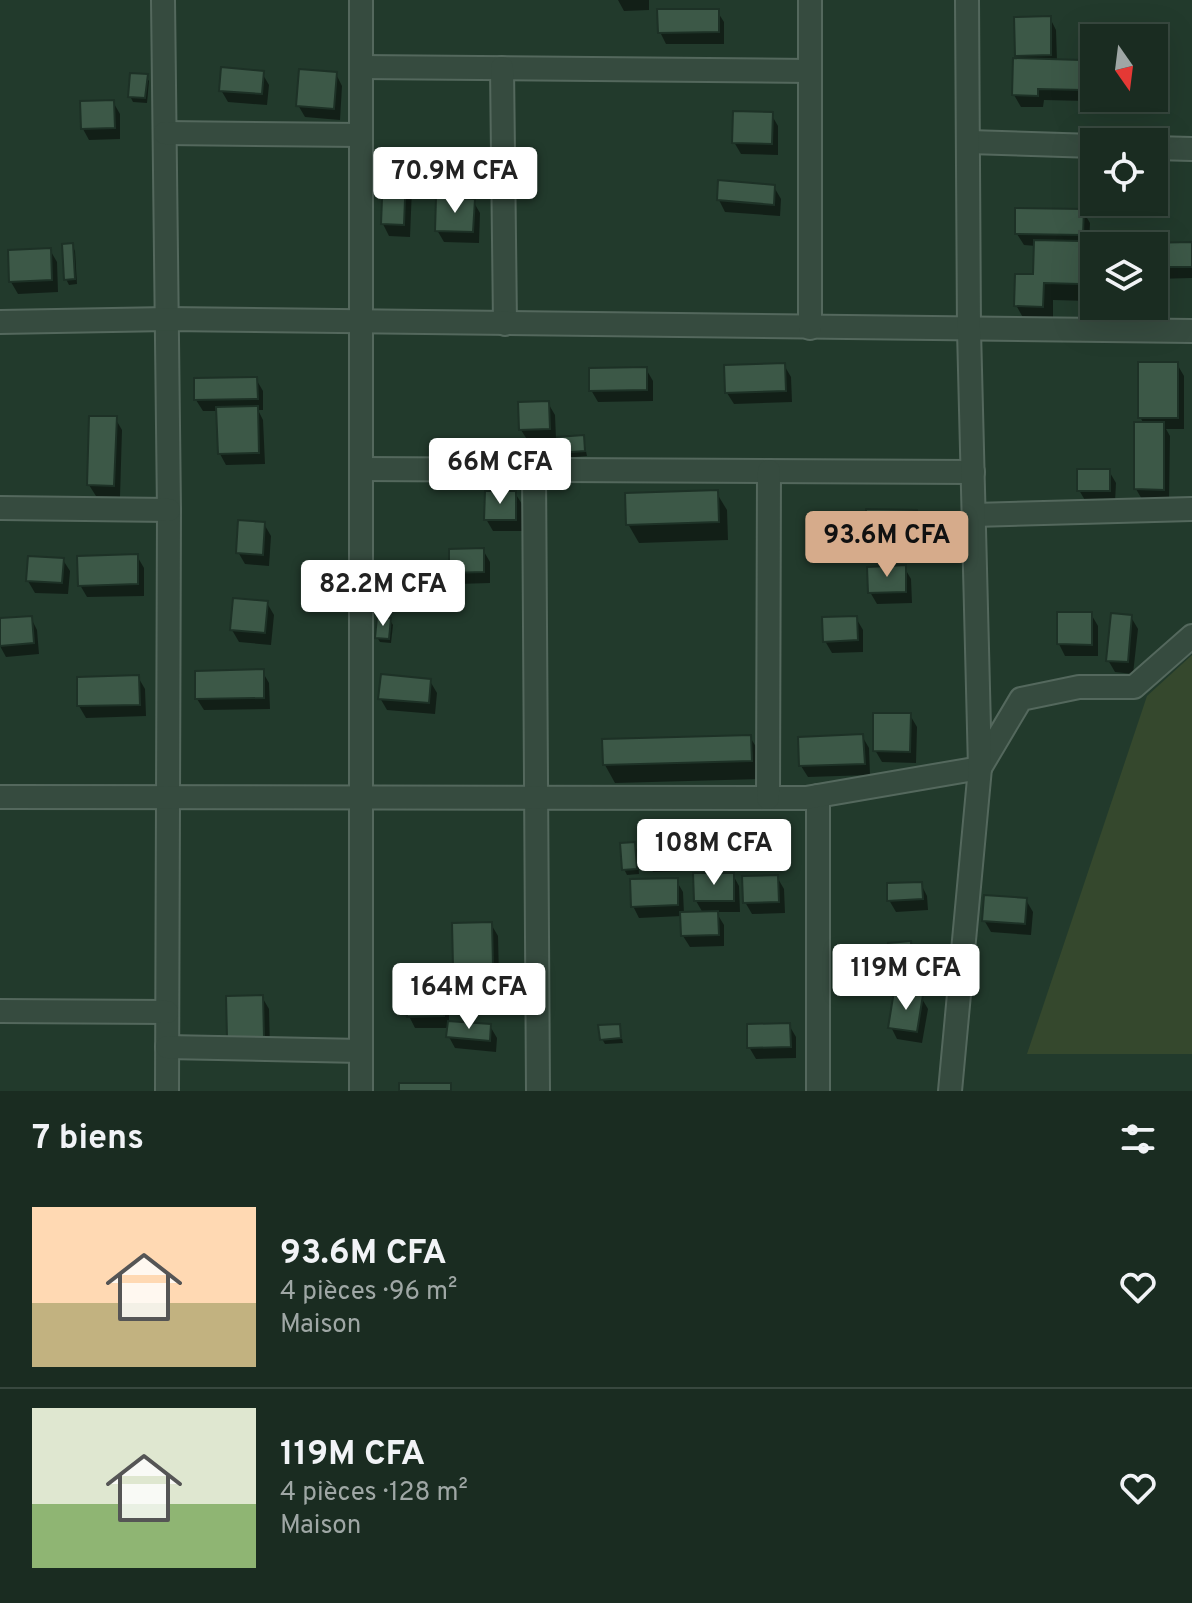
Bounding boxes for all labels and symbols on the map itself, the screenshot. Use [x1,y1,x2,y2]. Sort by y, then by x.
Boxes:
north arrow [1080,24,1168,112]
pin: 70.9M CFA [363,147,547,215]
pin: 66M CFA [426,438,574,506]
pin: 93.6M CFA [795,511,979,579]
pin: 82.2M CFA [291,560,475,628]
pin: 108M CFA [631,819,797,887]
pin: 119M CFA [823,944,989,1012]
pin: 164M CFA [386,963,552,1031]

